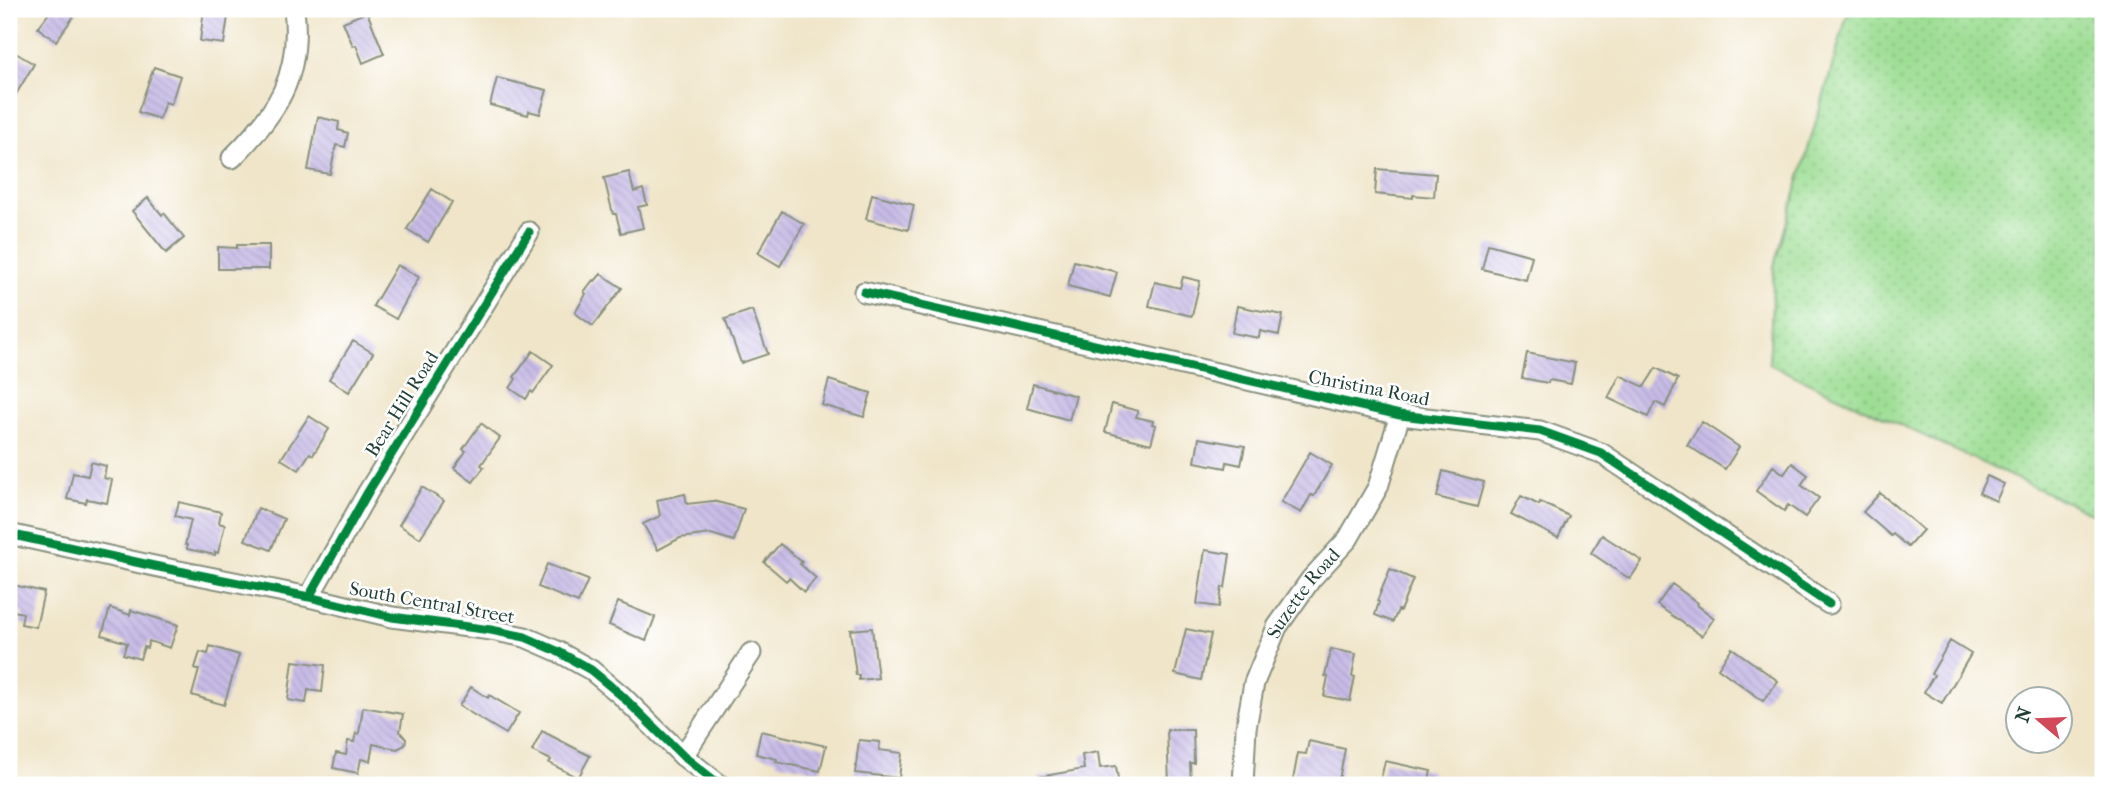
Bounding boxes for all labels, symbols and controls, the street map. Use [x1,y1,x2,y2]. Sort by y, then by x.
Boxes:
street label: Bear Hill Road [361,347,444,461]
street label: Christina Road [1307,365,1432,411]
street label: Suzette Road [1263,543,1345,642]
street label: South Central Street [348,578,517,628]
north arrow [2004,686,2074,756]
text: N [2011,704,2037,725]

